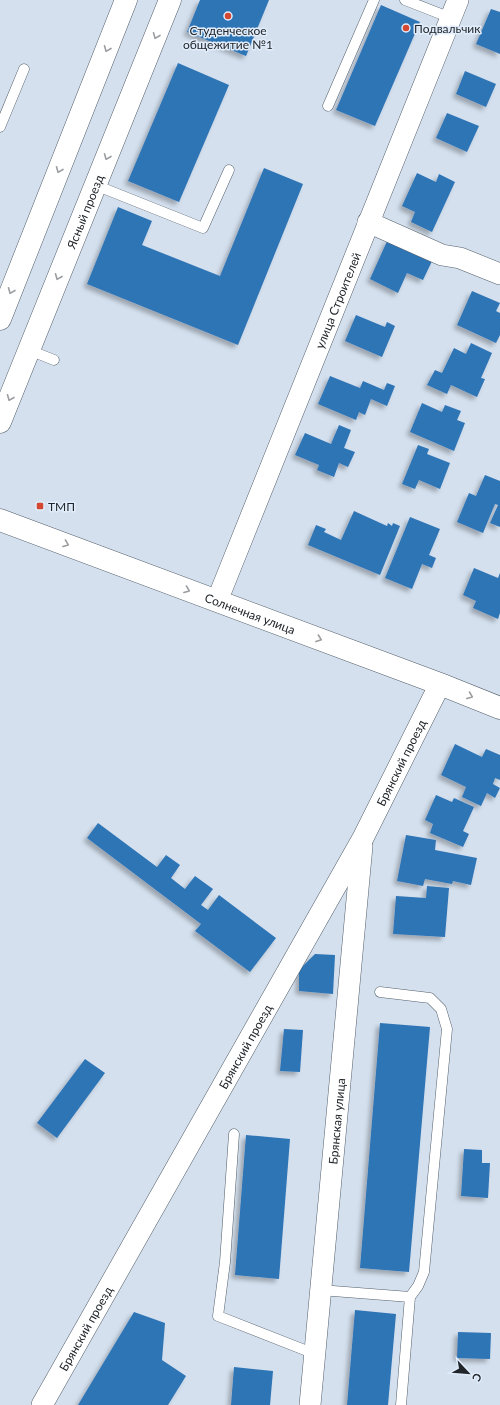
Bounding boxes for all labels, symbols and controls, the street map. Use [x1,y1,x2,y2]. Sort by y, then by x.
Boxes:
marker: Студенческое общежитие №1 [223,11,233,21]
place label: Подвальчик [414,21,481,36]
place label: Студенческое общежитие №1 [183,23,273,52]
marker: Подвальчик [401,23,411,33]
one-way arrow [152,33,160,40]
one-way arrow [103,46,111,53]
one-way arrow [103,153,111,160]
one-way arrow [55,167,63,174]
street label: Ясный проезд [63,172,107,252]
street label: улица Строителей [312,250,364,351]
one-way arrow [55,273,63,281]
one-way arrow [8,288,16,295]
one-way arrow [6,394,14,401]
place label: ТМП [48,499,75,514]
marker: ТМП [35,501,45,511]
one-way arrow [62,539,69,547]
one-way arrow [183,586,190,594]
street label: Солнечная улица [203,590,298,637]
one-way arrow [316,635,323,643]
one-way arrow [467,691,474,699]
street label: Брянский проезд [373,716,429,808]
street label: Брянский проезд [215,1001,275,1091]
street label: Брянская улица [325,1077,348,1165]
street label: Брянский проезд [55,1283,116,1373]
north arrow [448,1353,488,1393]
text: С [470,1371,485,1384]

